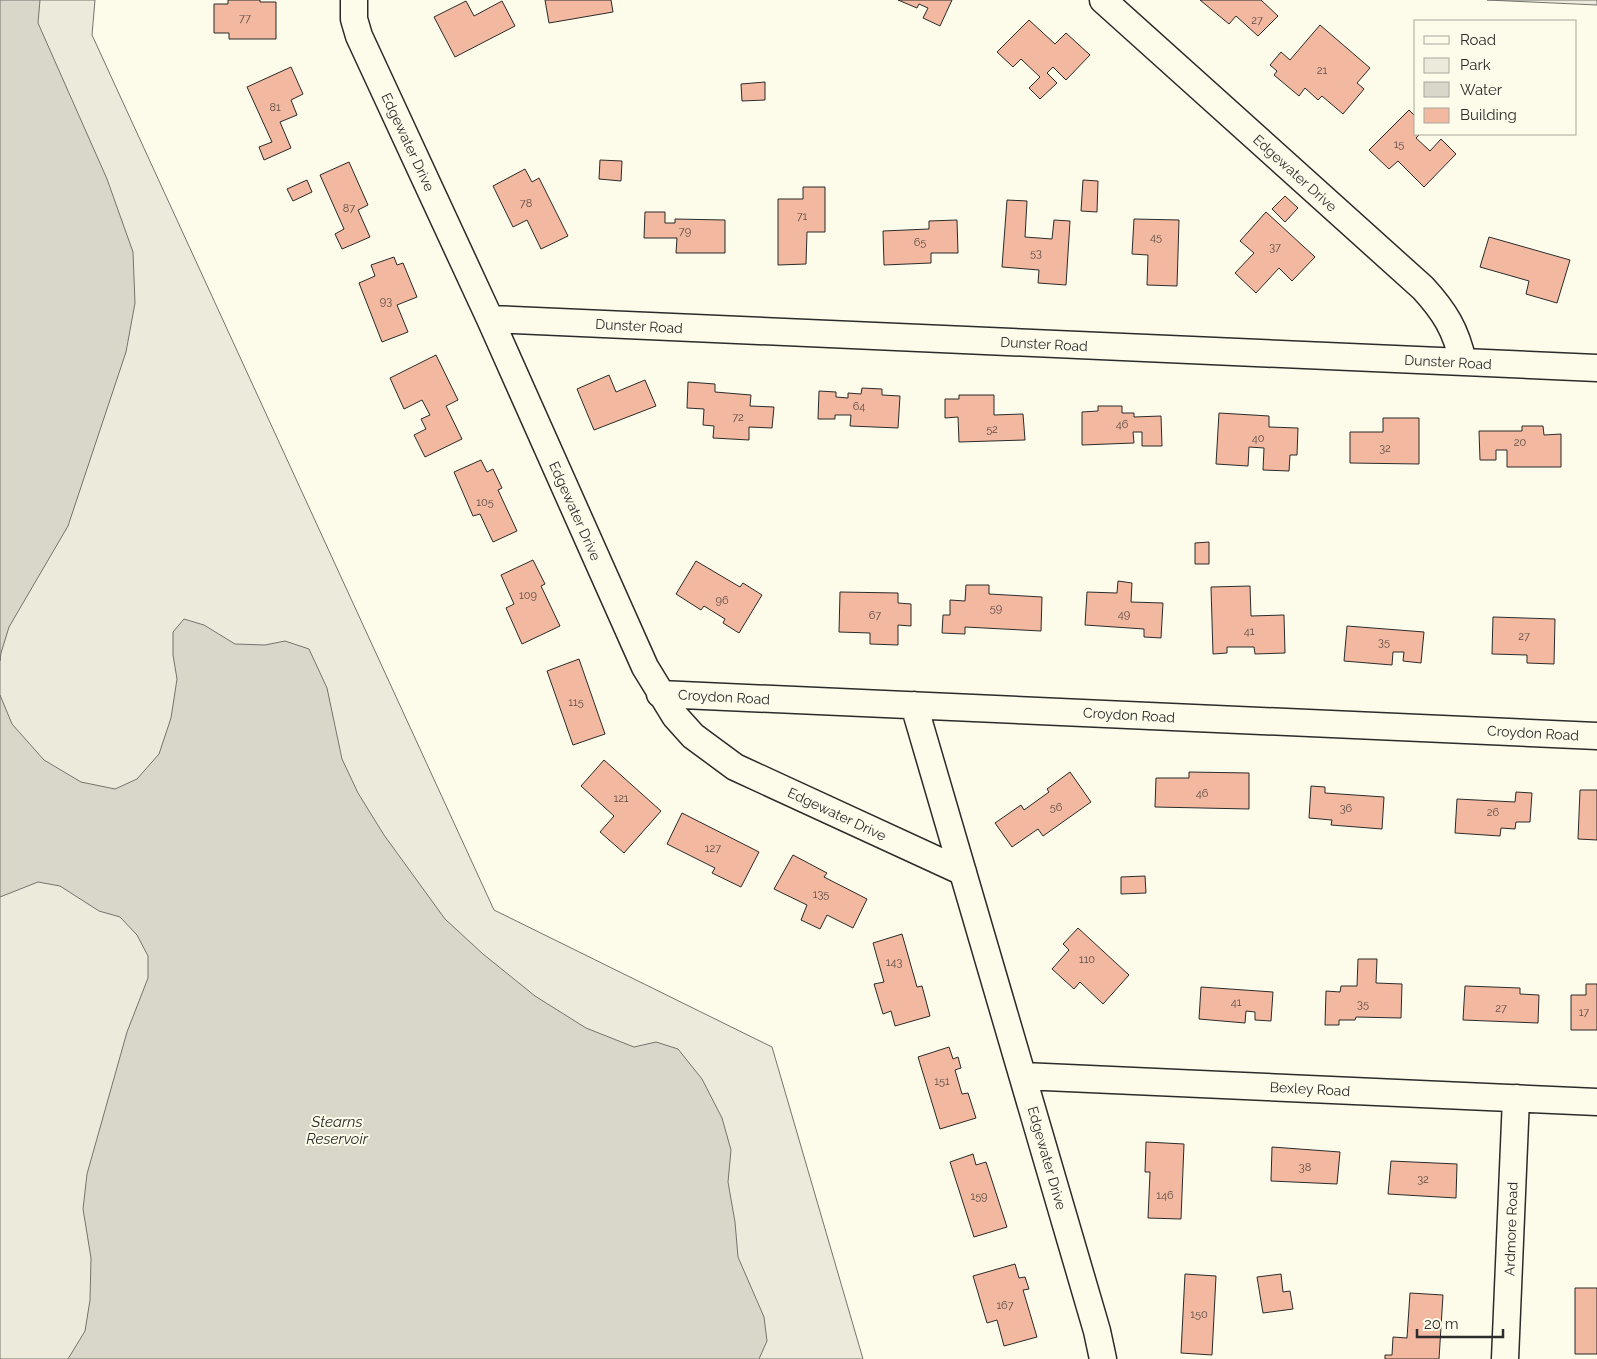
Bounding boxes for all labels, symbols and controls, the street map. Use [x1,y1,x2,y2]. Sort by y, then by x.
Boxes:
house number: 77 [239,12,251,25]
house number: 27 [1251,14,1263,27]
legend [1414,20,1577,135]
text: Road [1460,31,1496,49]
text: Park [1460,56,1491,74]
house number: 21 [1317,64,1328,77]
text: Water [1460,81,1503,99]
street label: Edgewater Drive [378,90,438,194]
house number: 81 [269,101,281,114]
text: Building [1460,106,1517,124]
street label: Edgewater Drive [1250,131,1340,215]
house number: 15 [1394,138,1404,151]
house number: 78 [520,197,532,210]
house number: 87 [343,202,355,215]
house number: 71 [797,210,808,223]
house number: 79 [679,225,691,238]
house number: 45 [1150,231,1162,244]
house number: 65 [914,236,926,249]
house number: 37 [1269,241,1281,254]
house number: 53 [1030,247,1042,260]
house number: 93 [380,295,392,308]
street label: Dunster Road [595,316,683,336]
street label: Dunster Road [1000,334,1088,354]
street label: Dunster Road [1404,352,1492,372]
house number: 64 [853,400,865,413]
house number: 72 [732,411,744,424]
house number: 46 [1116,418,1129,431]
house number: 52 [986,423,998,436]
house number: 40 [1252,432,1265,445]
house number: 20 [1514,436,1526,449]
house number: 32 [1379,442,1391,455]
street label: Edgewater Drive [546,459,604,563]
house number: 105 [476,496,494,509]
house number: 109 [519,589,537,602]
house number: 96 [715,594,729,607]
house number: 59 [990,602,1002,615]
house number: 49 [1118,608,1130,621]
house number: 67 [869,609,881,622]
house number: 41 [1244,625,1255,638]
house number: 27 [1518,630,1530,643]
house number: 35 [1378,636,1390,649]
street label: Croydon Road [678,687,770,707]
house number: 115 [568,696,584,709]
street label: Croydon Road [1083,705,1175,725]
street label: Croydon Road [1487,723,1579,743]
street label: Edgewater Drive [785,784,889,844]
house number: 46 [1196,787,1209,800]
house number: 121 [613,792,629,805]
house number: 56 [1050,801,1063,814]
house number: 36 [1340,802,1353,815]
house number: 26 [1487,806,1500,819]
house number: 127 [705,842,721,855]
house number: 135 [813,888,829,901]
house number: 110 [1079,953,1095,966]
house number: 143 [886,956,902,969]
house number: 41 [1231,996,1242,1009]
house number: 35 [1357,998,1369,1011]
house number: 27 [1495,1002,1507,1015]
house number: 17 [1579,1006,1589,1019]
house number: 151 [934,1075,950,1088]
street label: Bexley Road [1269,1079,1351,1099]
street label: Edgewater Drive [1025,1104,1069,1212]
water label: Stearns Reservoir [306,1113,369,1148]
house number: 38 [1299,1161,1311,1174]
house number: 32 [1417,1173,1429,1186]
street label: Ardmore Road [1501,1182,1521,1276]
house number: 146 [1156,1189,1174,1202]
house number: 159 [970,1190,988,1203]
house number: 167 [996,1299,1014,1312]
scale bar [1417,1306,1503,1338]
house number: 150 [1190,1308,1208,1321]
text: 20 m [1424,1315,1459,1333]

